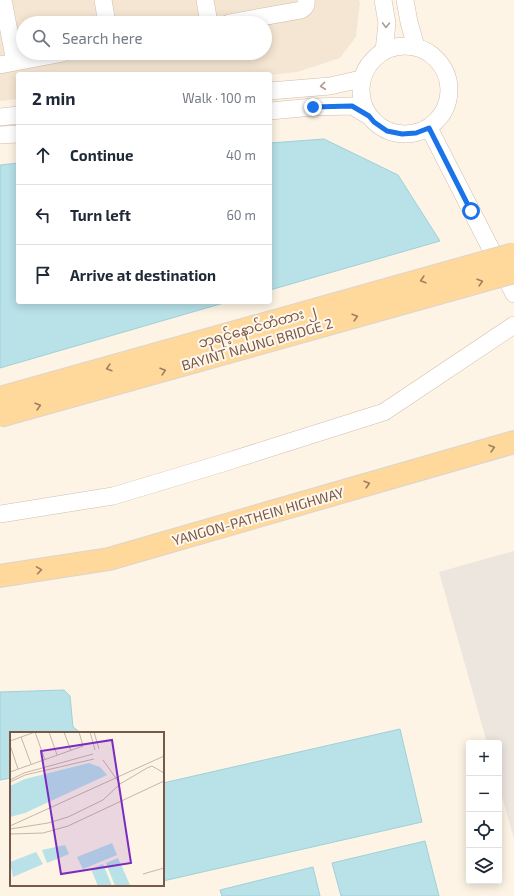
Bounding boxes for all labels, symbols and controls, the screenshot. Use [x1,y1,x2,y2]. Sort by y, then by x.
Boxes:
search box [16,16,272,60]
one-way arrow [382,22,390,28]
icon: search [30,27,52,49]
text: Search here [62,29,143,47]
one-way arrow [320,82,326,91]
text: 2 min [32,88,75,108]
text: Walk · 100 m [182,90,256,106]
route end [304,98,322,116]
icon: ahead [32,144,54,166]
text: Continue [70,146,133,164]
text: 40 m [226,147,256,163]
route start [462,202,480,220]
icon: left [32,204,54,226]
text: Turn left [70,206,131,224]
text: 60 m [226,207,256,223]
icon: arrive [32,264,54,286]
text: Arrive at destination [70,266,216,284]
one-way arrow [419,275,426,284]
one-way arrow [477,278,484,286]
street label: ဘုရင့်နောင်တံတား ၂ [196,300,319,355]
one-way arrow [352,313,359,322]
street label: BAYINT NAUNG BRIDGE 2 [179,314,335,374]
one-way arrow [105,363,112,372]
one-way arrow [159,367,166,376]
one-way arrow [34,402,41,411]
one-way arrow [488,444,495,453]
one-way arrow [363,480,370,489]
street label: YANGON-PATHEIN HIGHWAY [170,483,346,549]
one-way arrow [35,566,42,575]
inset map [10,732,164,886]
map controls [466,740,502,884]
button: + [466,740,502,776]
button: − [466,776,502,812]
button: locate [466,812,502,848]
button: layers [466,848,502,884]

